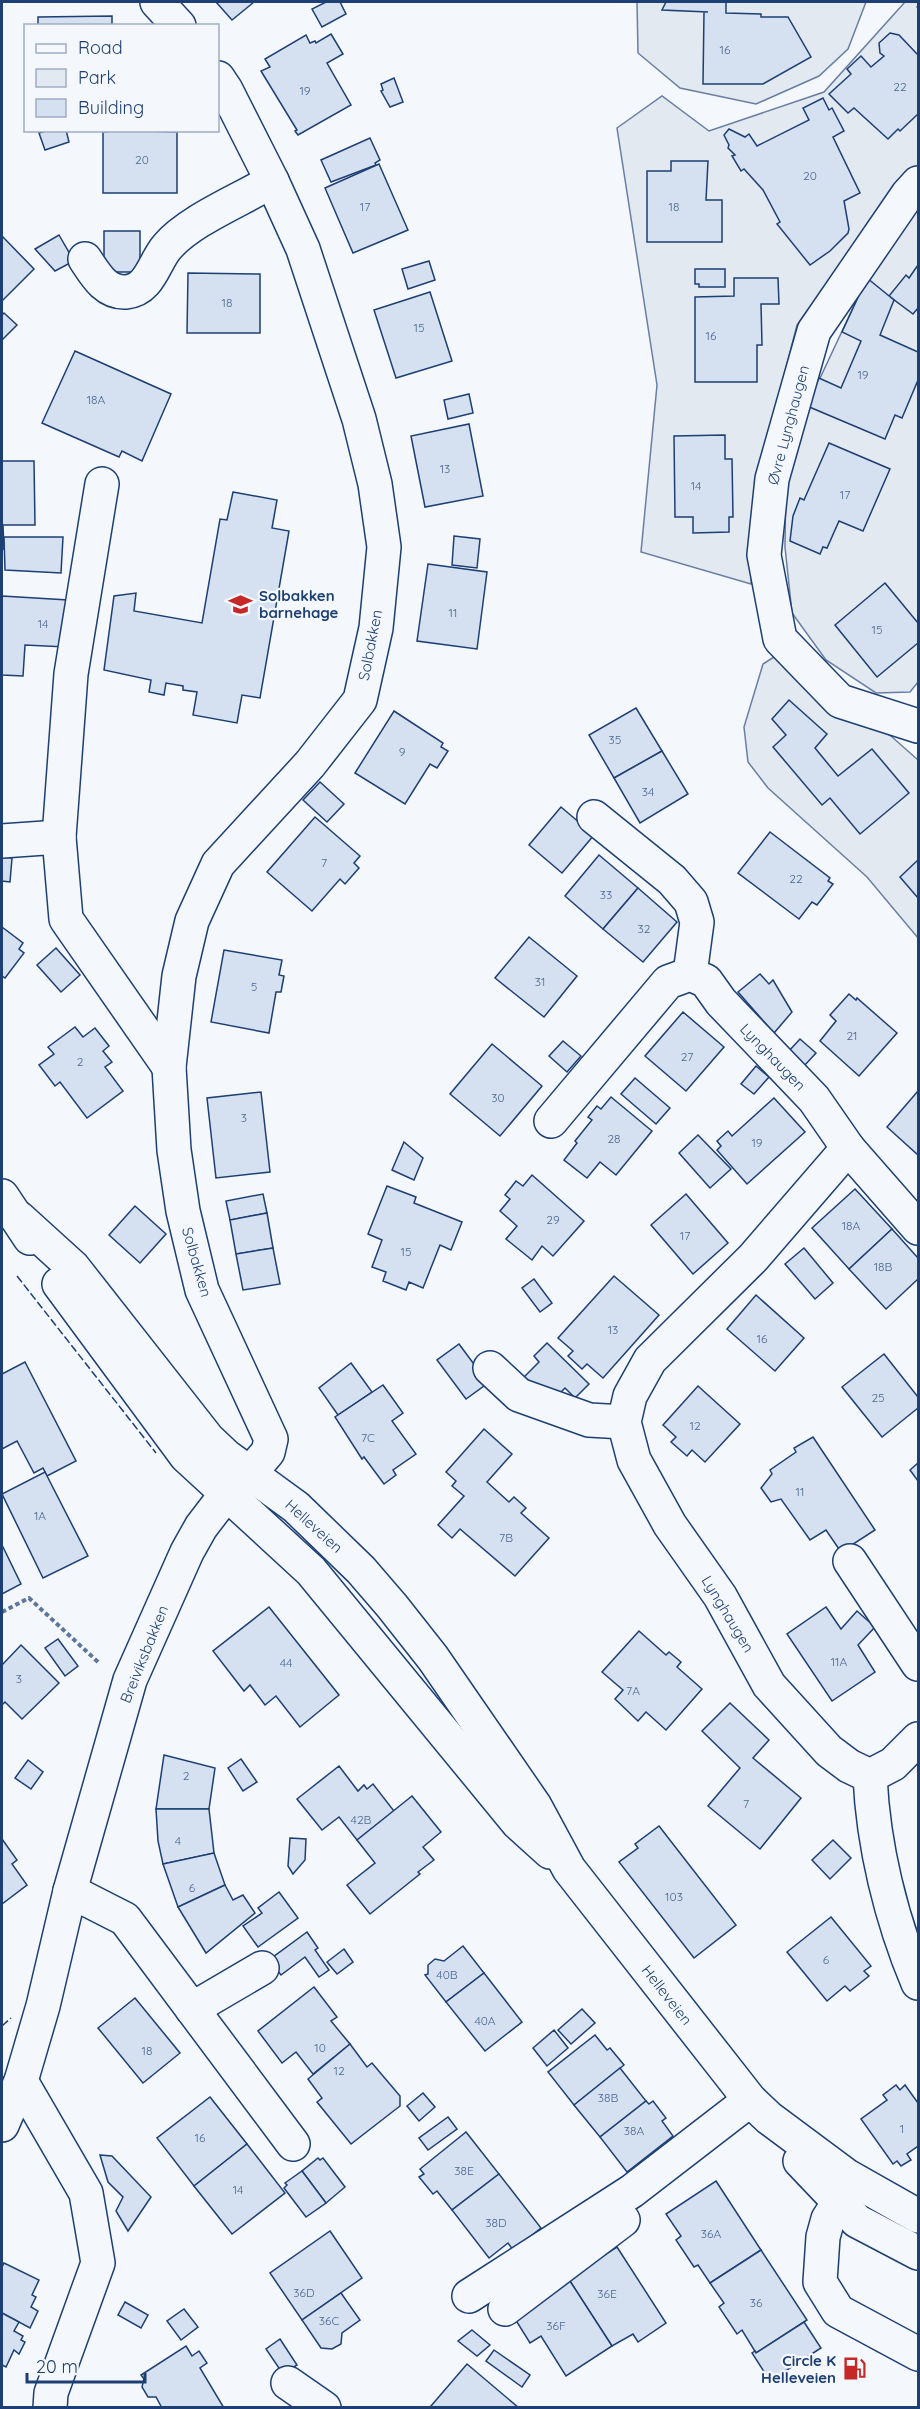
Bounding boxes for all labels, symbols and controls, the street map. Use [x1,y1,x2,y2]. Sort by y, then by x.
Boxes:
legend [24,24,219,132]
text: Road [78,36,123,59]
house number: 16 [720,42,731,57]
text: Park [78,66,116,89]
house number: 22 [893,79,907,94]
house number: 19 [299,83,311,98]
text: Building [78,96,144,119]
house number: 20 [135,152,149,167]
house number: 20 [803,168,817,183]
house number: 17 [360,199,370,214]
house number: 18 [669,199,679,214]
house number: 18 [222,295,232,310]
house number: 15 [414,320,424,335]
house number: 16 [706,328,717,343]
street label: Øvre Lynghaugen [763,363,813,487]
house number: 19 [857,367,869,382]
house number: 18A [87,392,106,407]
house number: 13 [440,461,450,476]
house number: 14 [691,478,701,493]
house number: 17 [840,487,850,502]
place label: Solbakken barnehage [259,586,339,622]
school or university icon: Solbakken barnehage [228,591,254,617]
house number: 11 [449,605,457,620]
street label: Solbakken [354,608,386,682]
house number: 14 [38,616,48,631]
house number: 15 [872,622,882,637]
house number: 35 [609,732,621,747]
house number: 9 [399,744,406,759]
house number: 34 [642,784,654,799]
house number: 7 [321,855,327,870]
house number: 22 [789,871,803,886]
house number: 33 [600,887,612,902]
house number: 32 [638,921,651,936]
house number: 31 [535,974,545,989]
house number: 5 [251,979,257,994]
street label: Lynghaugen [736,1019,810,1095]
house number: 21 [846,1028,858,1043]
house number: 27 [681,1049,693,1064]
house number: 2 [77,1054,84,1069]
house number: 30 [491,1090,505,1105]
house number: 3 [241,1110,247,1125]
house number: 28 [607,1131,621,1146]
house number: 19 [751,1135,763,1150]
house number: 29 [546,1212,560,1227]
house number: 18A [842,1218,861,1233]
street label: Solbakken [178,1225,216,1299]
house number: 17 [680,1228,690,1243]
house number: 15 [401,1244,411,1259]
house number: 18B [874,1259,893,1274]
house number: 13 [608,1322,618,1337]
house number: 16 [757,1331,768,1346]
house number: 25 [871,1390,885,1405]
house number: 12 [689,1418,701,1433]
house number: 7C [361,1430,375,1445]
house number: 11 [796,1484,804,1499]
street label: Helleveien [281,1495,347,1557]
house number: 1A [34,1508,46,1523]
house number: 7B [499,1530,513,1545]
street label: Lynghaugen [698,1572,758,1656]
street label: Breiviksbakken [116,1602,172,1706]
house number: 11A [831,1654,848,1669]
house number: 44 [280,1655,292,1670]
house number: 3 [16,1671,22,1686]
house number: 7A [626,1683,640,1698]
house number: 2 [183,1768,190,1783]
house number: 7 [743,1796,749,1811]
house number: 42B [351,1812,372,1827]
house number: 4 [175,1833,181,1848]
house number: 6 [189,1880,196,1895]
house number: 103 [665,1889,683,1904]
house number: 6 [823,1952,830,1967]
street label: Helleveien [638,1961,696,2029]
house number: 40B [436,1967,458,1982]
house number: 40A [474,2013,496,2028]
house number: 10 [314,2040,326,2055]
house number: 18 [142,2043,152,2058]
house number: 12 [333,2063,345,2078]
house number: 38B [598,2090,618,2105]
house number: 1 [900,2121,904,2136]
house number: 38A [624,2123,644,2138]
house number: 16 [195,2130,206,2145]
house number: 38E [454,2163,474,2178]
house number: 14 [233,2182,243,2197]
house number: 38D [485,2215,507,2230]
house number: 36A [701,2226,721,2241]
house number: 36D [293,2285,315,2300]
house number: 36E [597,2286,617,2301]
house number: 36 [750,2295,763,2310]
house number: 36C [319,2313,339,2328]
house number: 36F [546,2318,566,2333]
scale bar [27,2346,146,2384]
place label: Circle K Helleveien [761,2351,836,2387]
text: 20 m [36,2355,78,2378]
fuel station icon: Circle K Helleveien [841,2356,867,2382]

